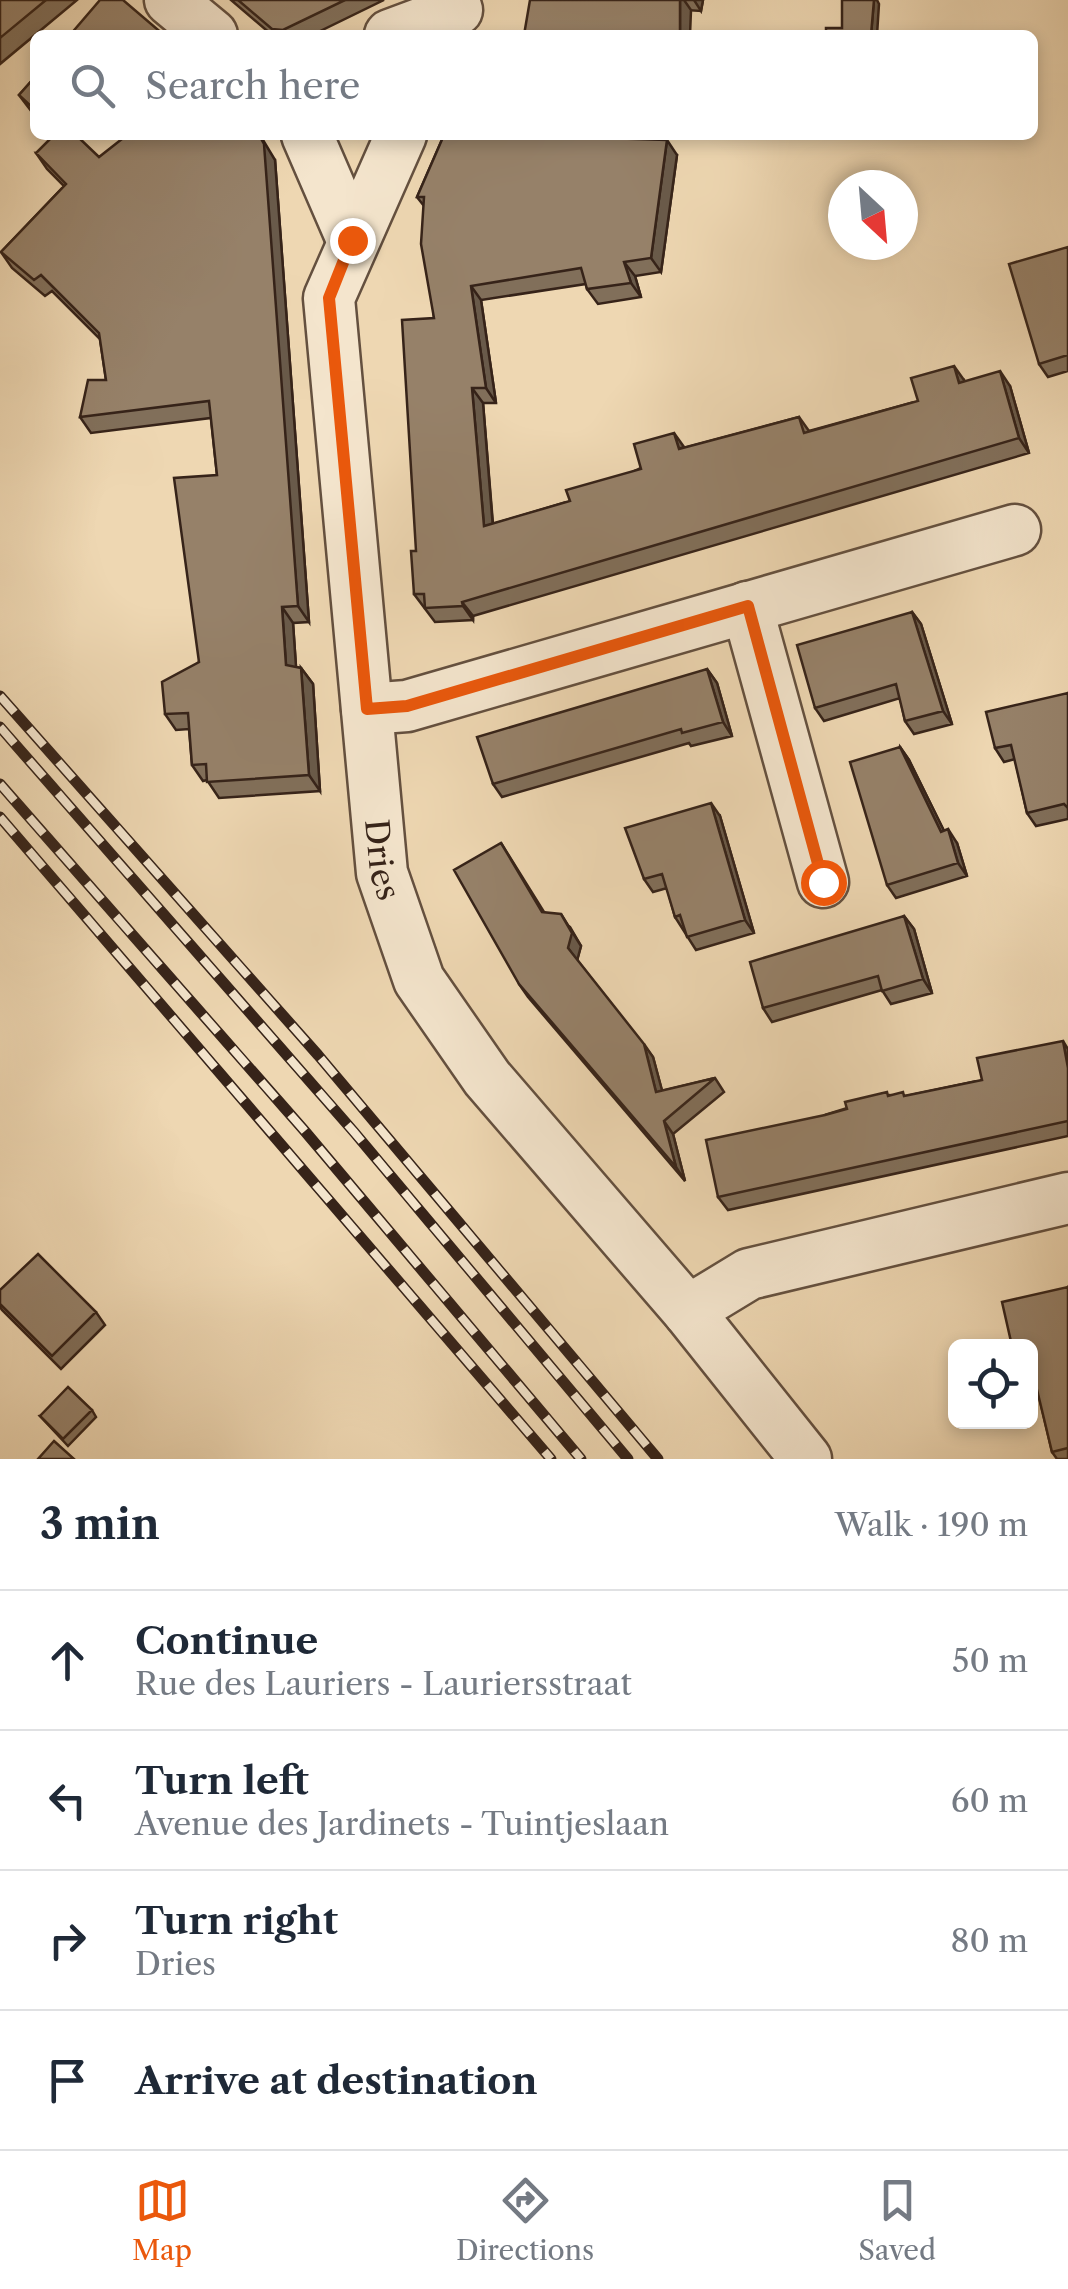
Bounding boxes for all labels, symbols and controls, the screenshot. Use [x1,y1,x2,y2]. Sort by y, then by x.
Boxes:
search box [30,30,1038,140]
icon: search [65,58,120,113]
text: Search here [145,62,360,109]
north arrow [828,170,918,260]
route end [330,218,376,264]
street label: Dries [358,817,409,905]
route start [801,860,847,906]
map controls [948,1339,1038,1429]
button: locate [948,1339,1038,1429]
text: 3 min [40,1498,160,1550]
text: Walk · 190 m [835,1505,1028,1544]
text: Continue [135,1617,318,1664]
icon: ahead [40,1633,95,1688]
text: 50 m [952,1641,1028,1680]
text: Rue des Lauriers - Lauriersstraat [135,1664,632,1703]
text: Turn left [135,1757,309,1804]
icon: left [40,1773,95,1828]
text: 60 m [951,1781,1028,1820]
text: Avenue des Jardinets - Tuintjeslaan [135,1804,669,1843]
text: Turn right [135,1897,338,1944]
icon: right [40,1913,95,1968]
text: 80 m [950,1921,1028,1960]
text: Dries [135,1944,216,1983]
icon: arrive [40,2053,95,2108]
text: Arrive at destination [135,2057,538,2104]
tab: Map [132,2173,192,2267]
tab: Directions [456,2173,594,2267]
tab: Saved [858,2173,936,2267]

